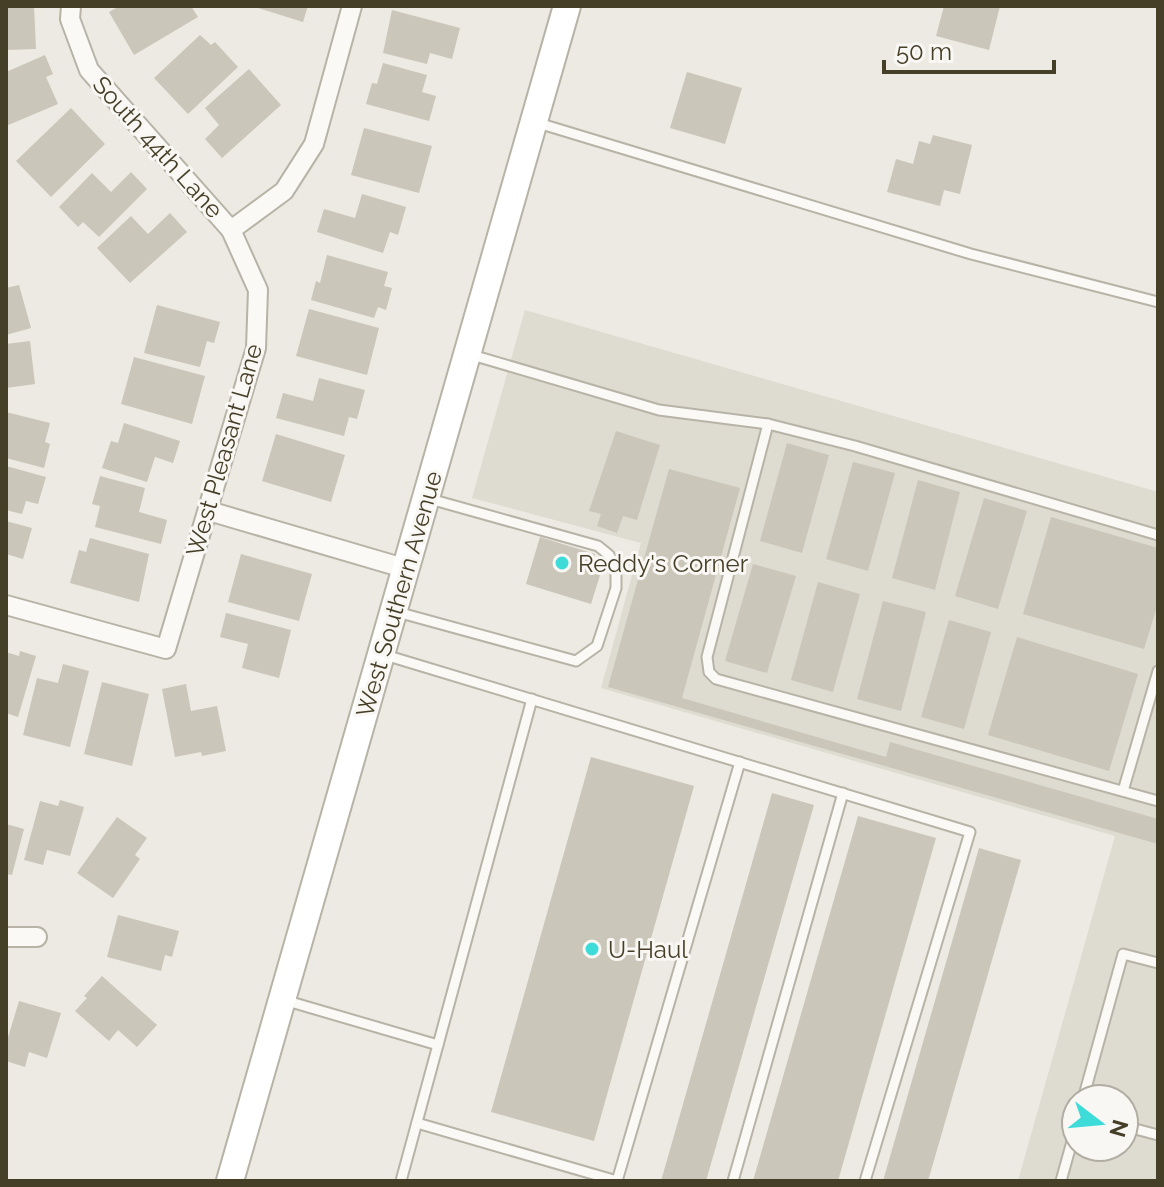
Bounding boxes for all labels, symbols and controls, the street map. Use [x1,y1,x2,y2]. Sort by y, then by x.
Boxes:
scale bar [884,24,1054,74]
text: 50 m [896,37,952,66]
street label: South 44th Lane [87,70,229,224]
street label: West Pleasant Lane [180,340,268,560]
street label: West Southern Avenue [350,468,448,720]
place label: Reddy's Corner [578,549,749,578]
marker: Reddy's Corner [553,554,571,572]
place label: U-Haul [608,935,688,964]
marker: U-Haul [583,940,601,958]
north arrow [1060,1083,1140,1163]
text: N [1104,1117,1134,1140]

